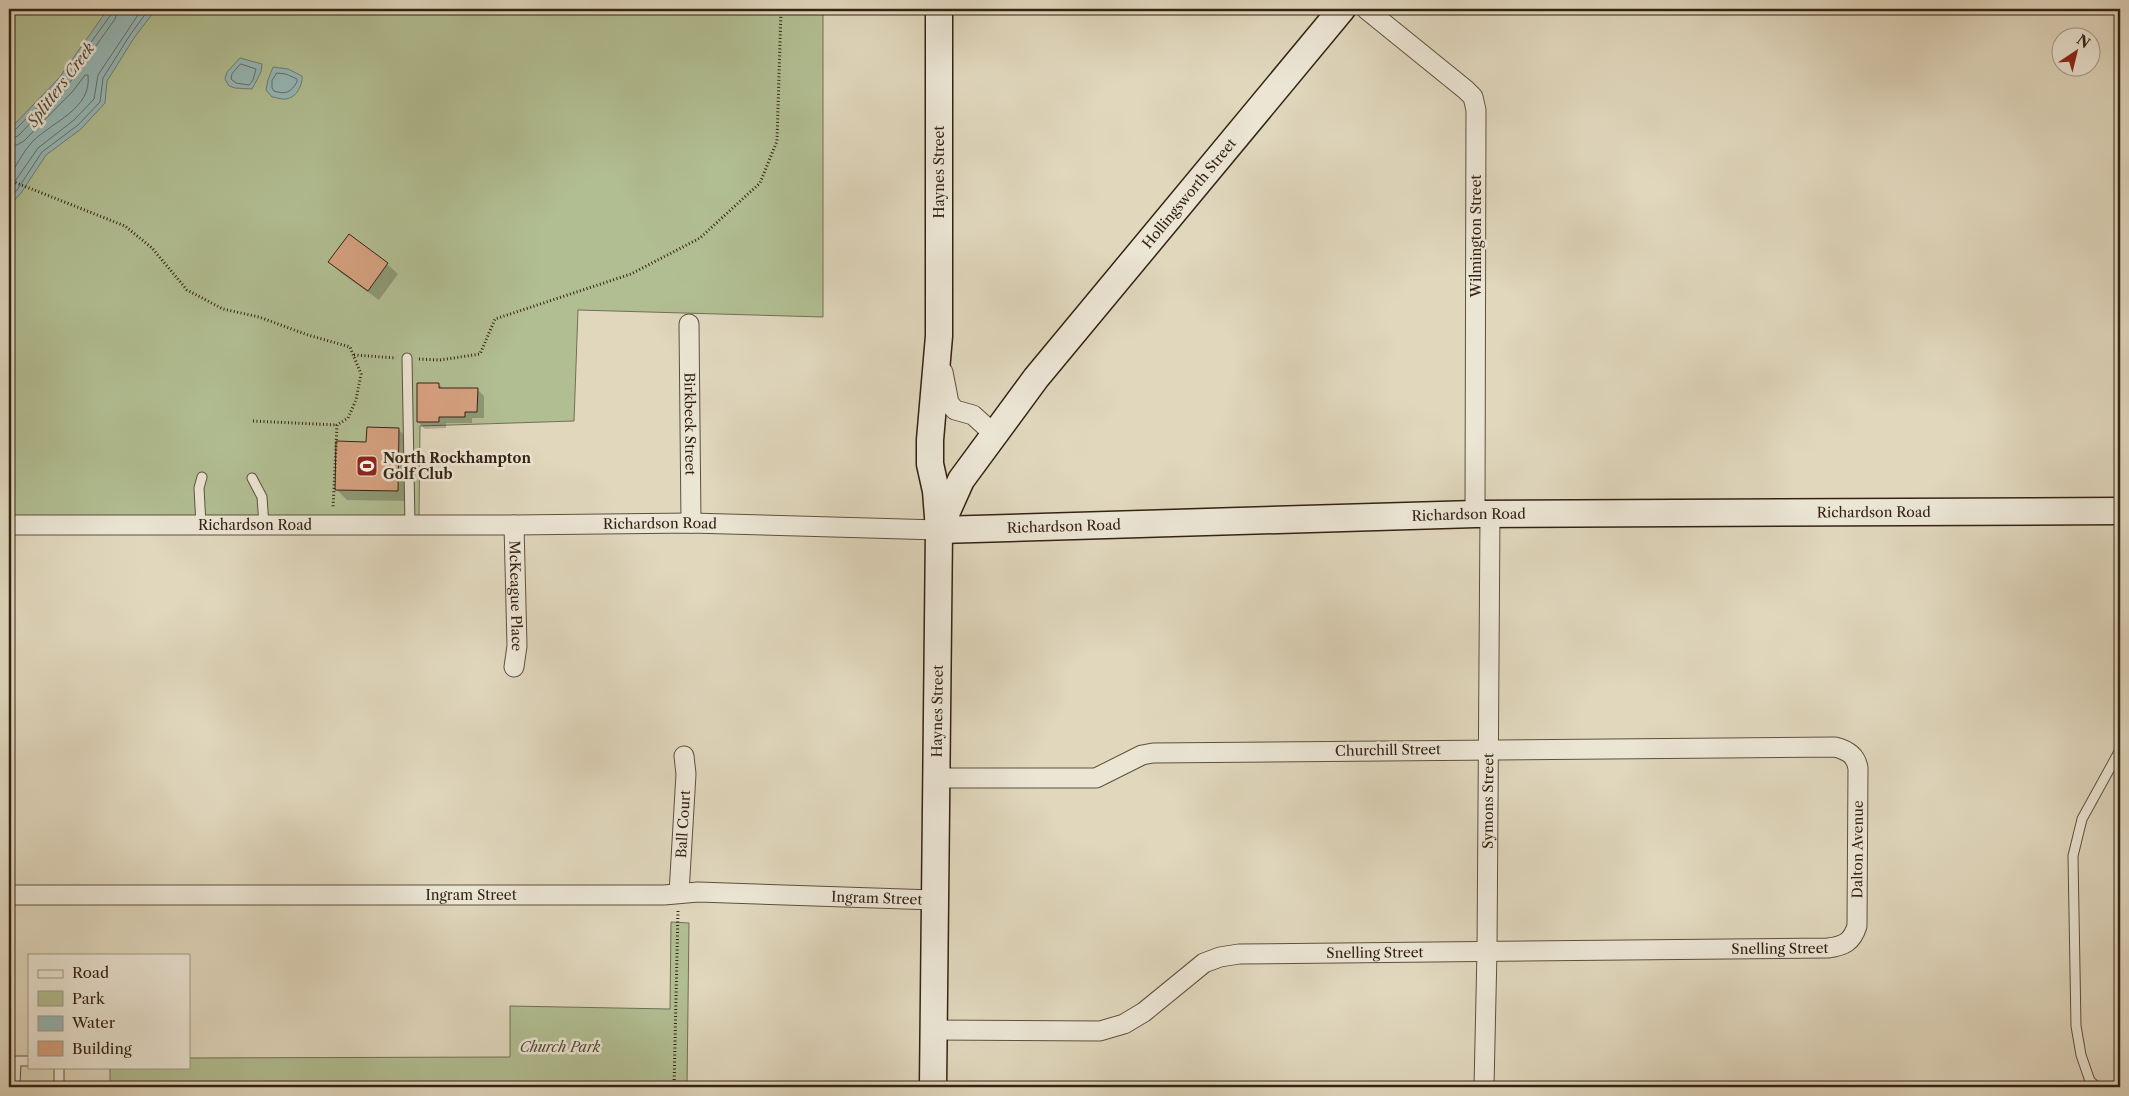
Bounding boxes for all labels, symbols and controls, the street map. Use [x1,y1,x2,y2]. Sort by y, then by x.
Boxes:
north arrow [2052,28,2102,78]
text: N [2073,30,2094,52]
water label: Splitters Creek [22,39,98,131]
street label: Haynes Street [930,126,948,218]
street label: Hollingsworth Street [1138,134,1240,252]
street label: Wilmington Street [1467,175,1485,298]
street label: Birkbeck Street [680,372,700,476]
place label: North Rockhampton Golf Club [383,449,531,483]
sports icon: North Rockhampton Golf Club [355,454,379,478]
street label: Richardson Road [1817,503,1931,521]
street label: Richardson Road [1411,505,1526,525]
street label: Richardson Road [603,514,718,533]
street label: Richardson Road [198,516,313,534]
street label: Richardson Road [1007,516,1122,537]
street label: McKeague Place [505,540,526,653]
street label: Haynes Street [928,665,947,758]
street label: Churchill Street [1335,740,1441,760]
street label: Symons Street [1479,753,1497,849]
street label: Ball Court [672,790,694,859]
street label: Dalton Avenue [1848,800,1867,899]
street label: Ingram Street [425,886,517,904]
street label: Ingram Street [831,888,923,909]
street label: Snelling Street [1731,939,1829,958]
street label: Snelling Street [1326,943,1424,962]
legend [28,954,190,1068]
text: Road [72,963,109,982]
text: Park [72,989,106,1008]
text: Water [71,1013,116,1032]
park label: Church Park [520,1038,601,1056]
text: Building [72,1039,132,1058]

